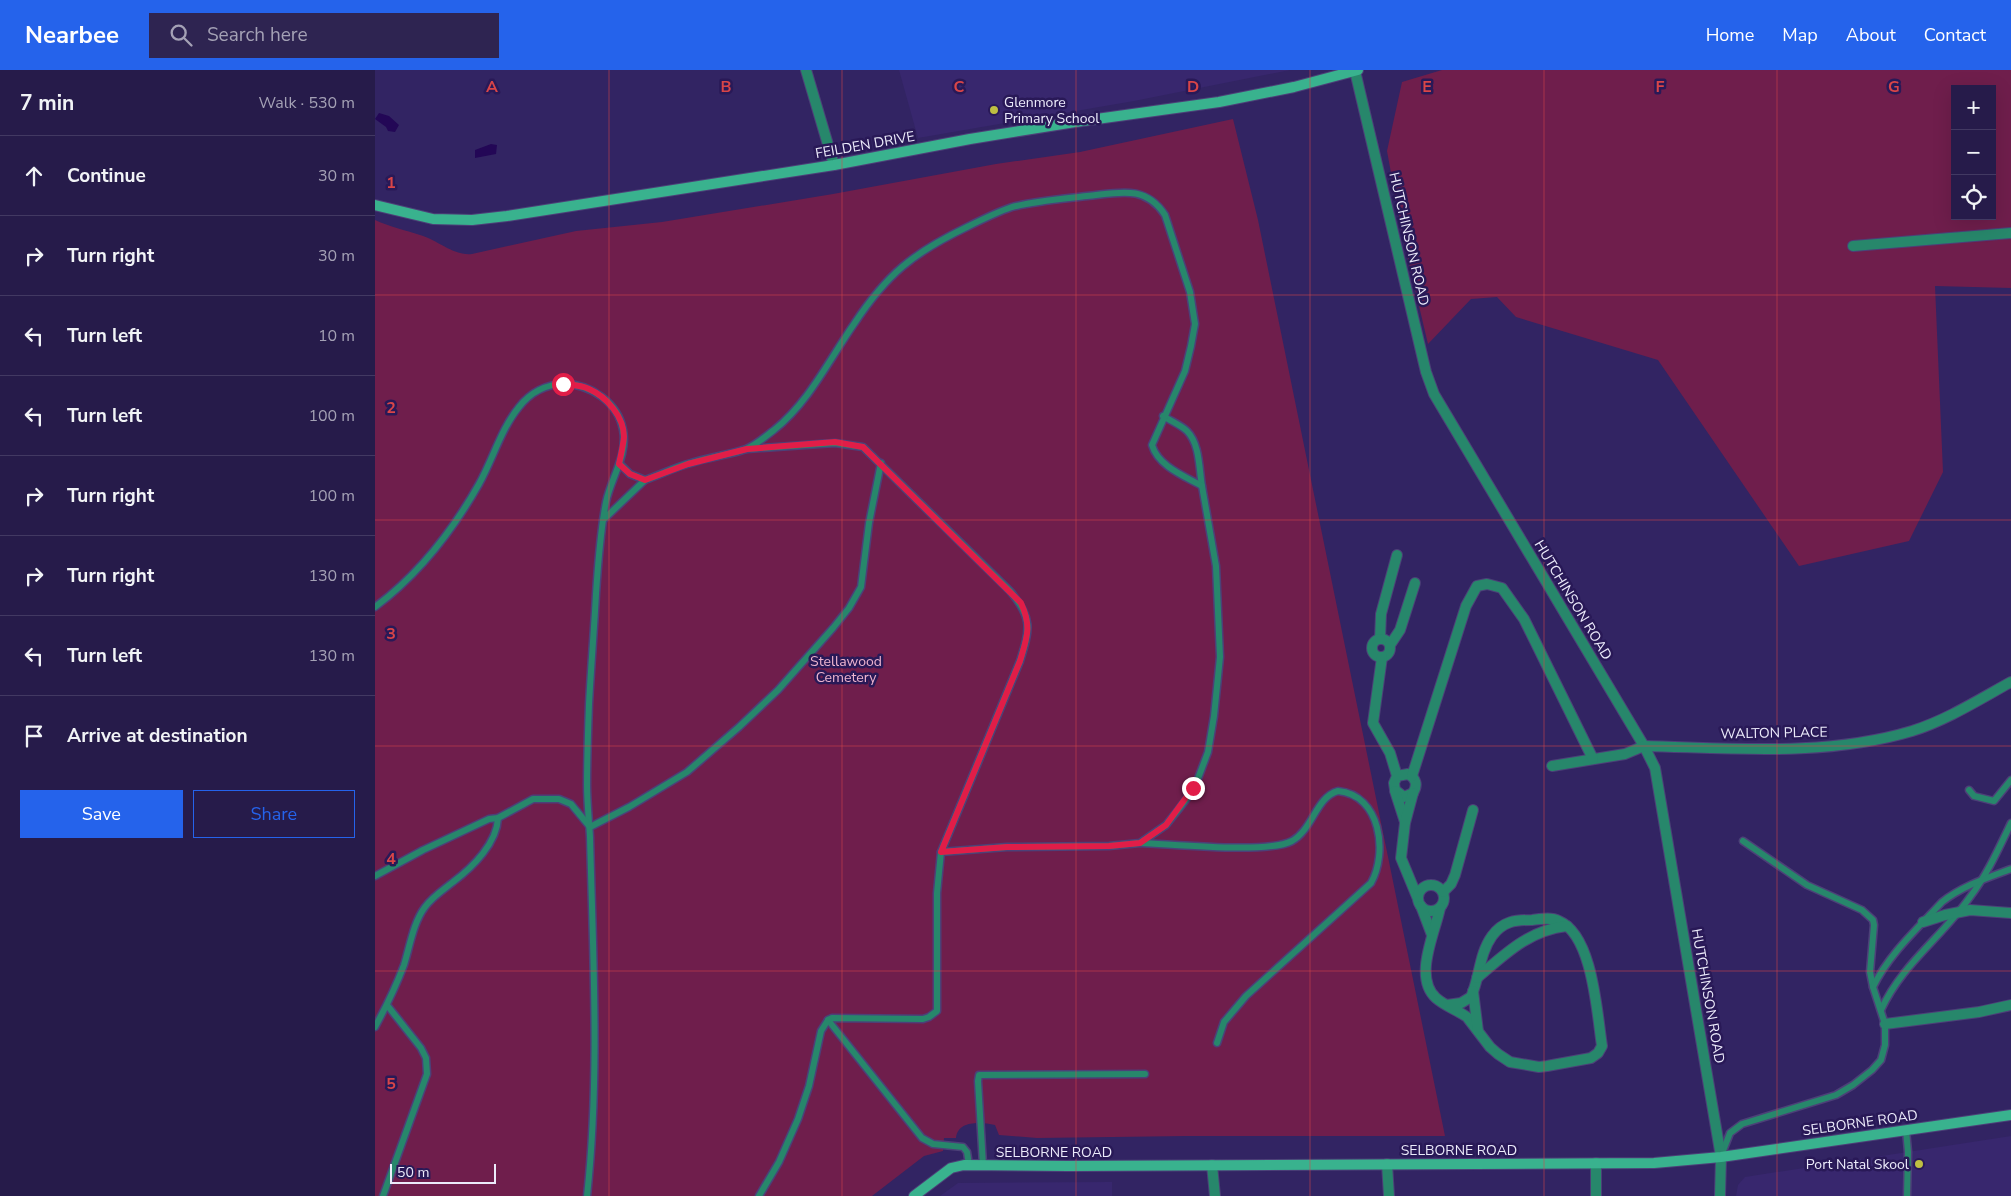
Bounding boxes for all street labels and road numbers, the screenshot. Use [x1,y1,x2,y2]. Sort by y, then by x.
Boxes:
street label: FEILDEN DRIVE [814,127,916,163]
street label: HUTCHINSON ROAD [1384,170,1434,308]
street label: HUTCHINSON ROAD [1530,537,1616,663]
street label: WALTON PLACE [1720,723,1828,743]
street label: HUTCHINSON ROAD [1687,927,1729,1065]
street label: SELBORNE ROAD [1801,1105,1919,1141]
street label: SELBORNE ROAD [1401,1141,1517,1160]
street label: SELBORNE ROAD [996,1143,1112,1162]

